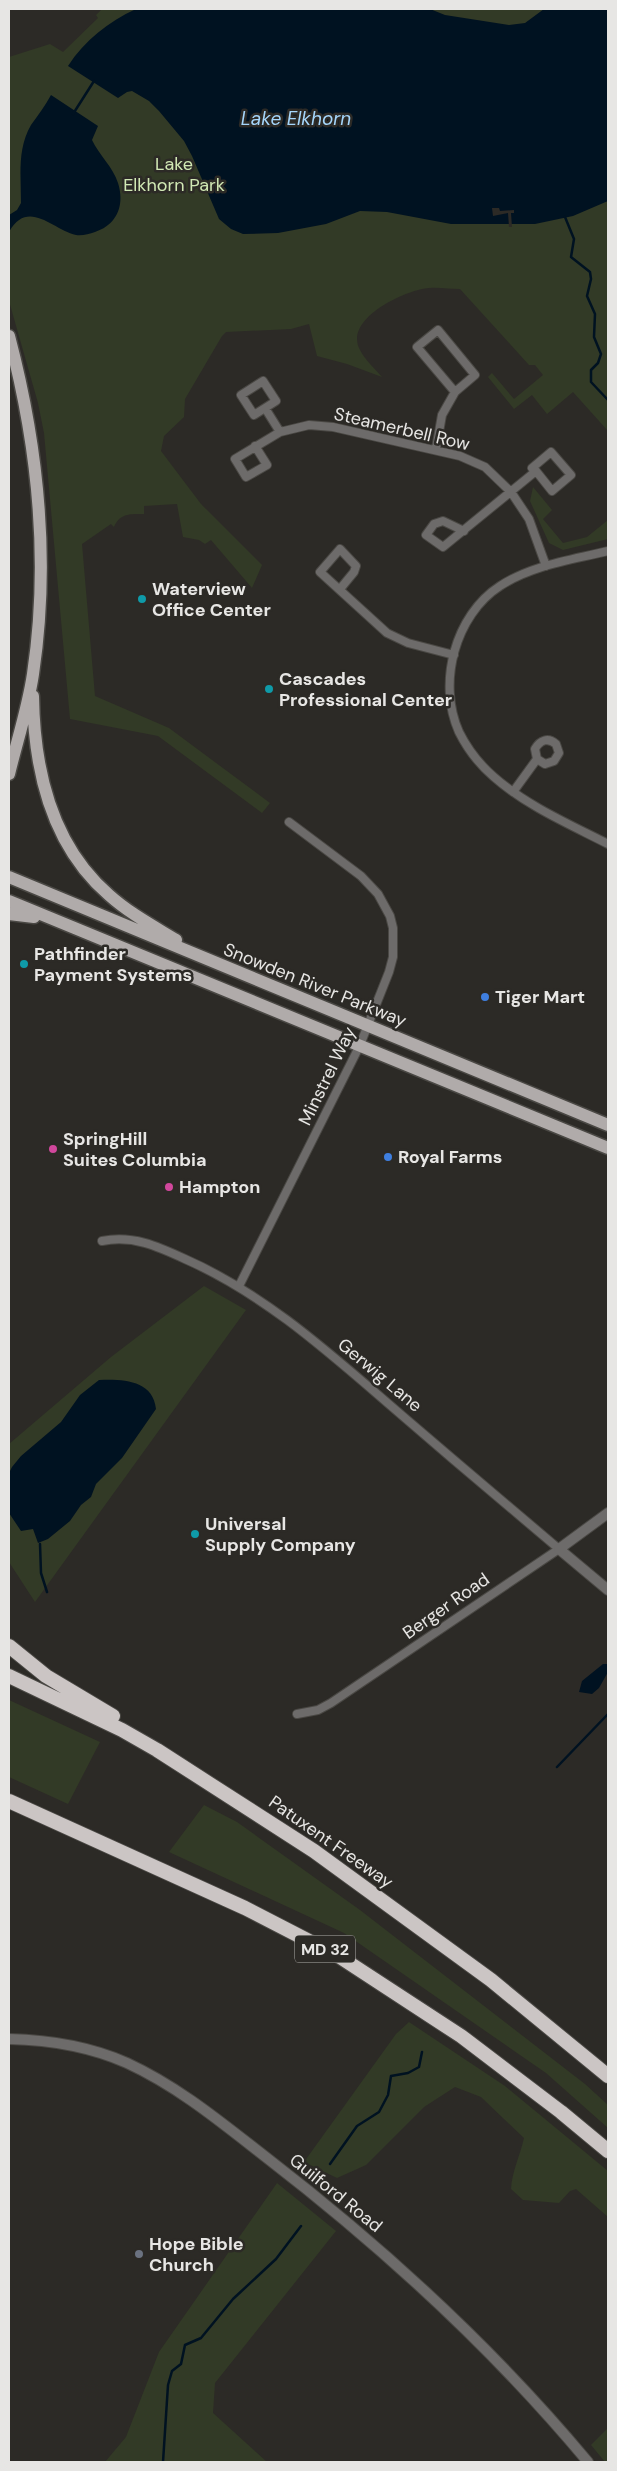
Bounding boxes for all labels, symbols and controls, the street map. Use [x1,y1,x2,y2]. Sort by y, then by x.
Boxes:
water label: Lake Elkhorn [241,106,351,131]
park label: Lake Elkhorn Park [123,152,225,197]
street label: Steamerbell Row [332,402,473,456]
place label: Waterview Office Center [152,577,271,622]
marker: Waterview Office Center [136,593,148,605]
place label: Cascades Professional Center [279,667,452,712]
marker: Cascades Professional Center [263,683,275,695]
street label: Snowden River Parkway [220,937,410,1033]
place label: Pathfinder Payment Systems [34,942,192,987]
marker: Pathfinder Payment Systems [18,958,30,970]
place label: Tiger Mart [495,985,585,1009]
marker: Tiger Mart [479,991,491,1003]
street label: Minstrel Way [293,1023,361,1129]
place label: SpringHill Suites Columbia [63,1127,206,1172]
marker: SpringHill Suites Columbia [47,1143,59,1155]
place label: Royal Farms [398,1145,502,1169]
marker: Royal Farms [382,1151,394,1163]
place label: Hampton [179,1175,260,1199]
marker: Hampton [163,1181,175,1193]
street label: Gerwig Lane [333,1333,427,1417]
place label: Universal Supply Company [205,1512,356,1557]
marker: Universal Supply Company [189,1528,201,1540]
street label: Berger Road [398,1567,494,1645]
street label: Patuxent Freeway [264,1790,398,1894]
road number: MD 32 [295,1936,355,1962]
street label: Guilford Road [285,2148,387,2238]
place label: Hope Bible Church [149,2232,244,2277]
marker: Hope Bible Church [133,2248,145,2260]

